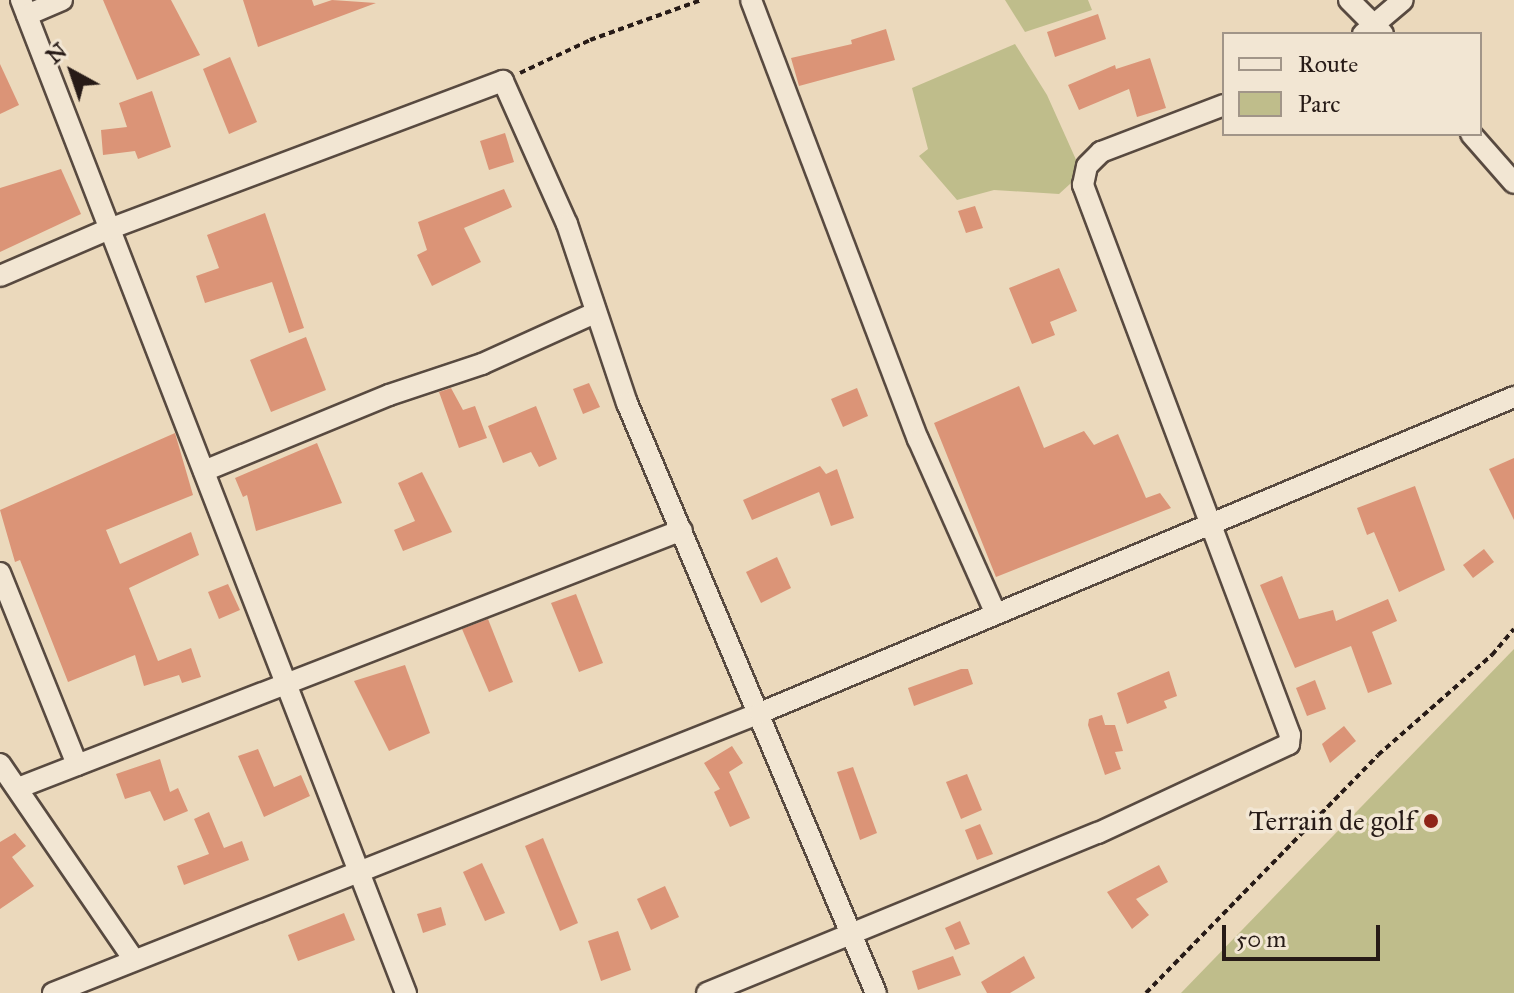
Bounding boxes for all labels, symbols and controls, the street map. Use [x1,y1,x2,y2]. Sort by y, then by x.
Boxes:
north arrow [32,32,112,112]
legend [1222,32,1482,136]
text: N [40,37,72,70]
text: Route [1298,49,1358,79]
text: Parc [1298,89,1340,119]
place label: Terrain de golf [1249,804,1415,838]
marker: Terrain de golf [1422,812,1440,830]
scale bar [1226,909,1384,959]
text: 50 m [1236,924,1286,954]

